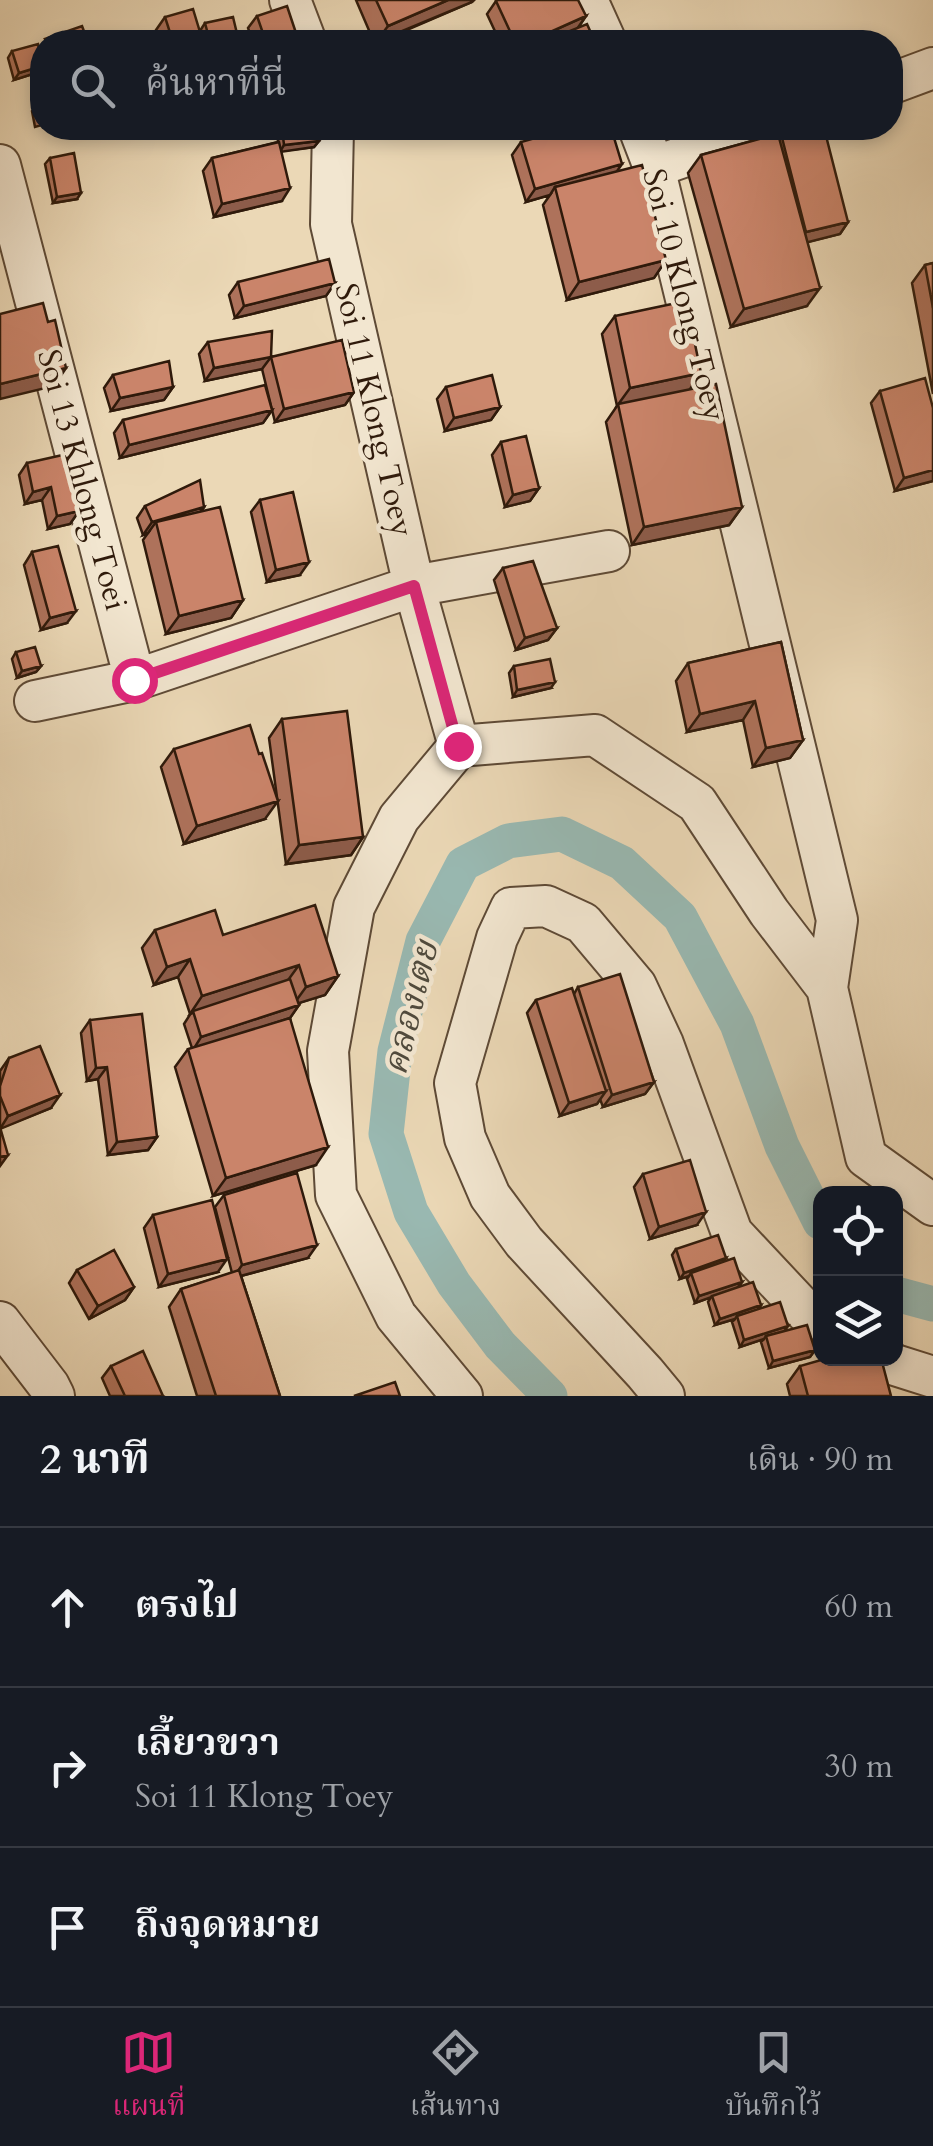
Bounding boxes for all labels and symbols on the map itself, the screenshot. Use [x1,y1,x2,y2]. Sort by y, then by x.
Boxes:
street label: Soi 10 Klong Toey [631,164,737,426]
street label: Soi 11 Klong Toey [323,279,425,541]
street label: Soi 13 Khlong Toei [26,345,138,615]
route start [112,658,158,704]
route end [436,724,482,770]
water label: คลองเตย [371,934,451,1080]

